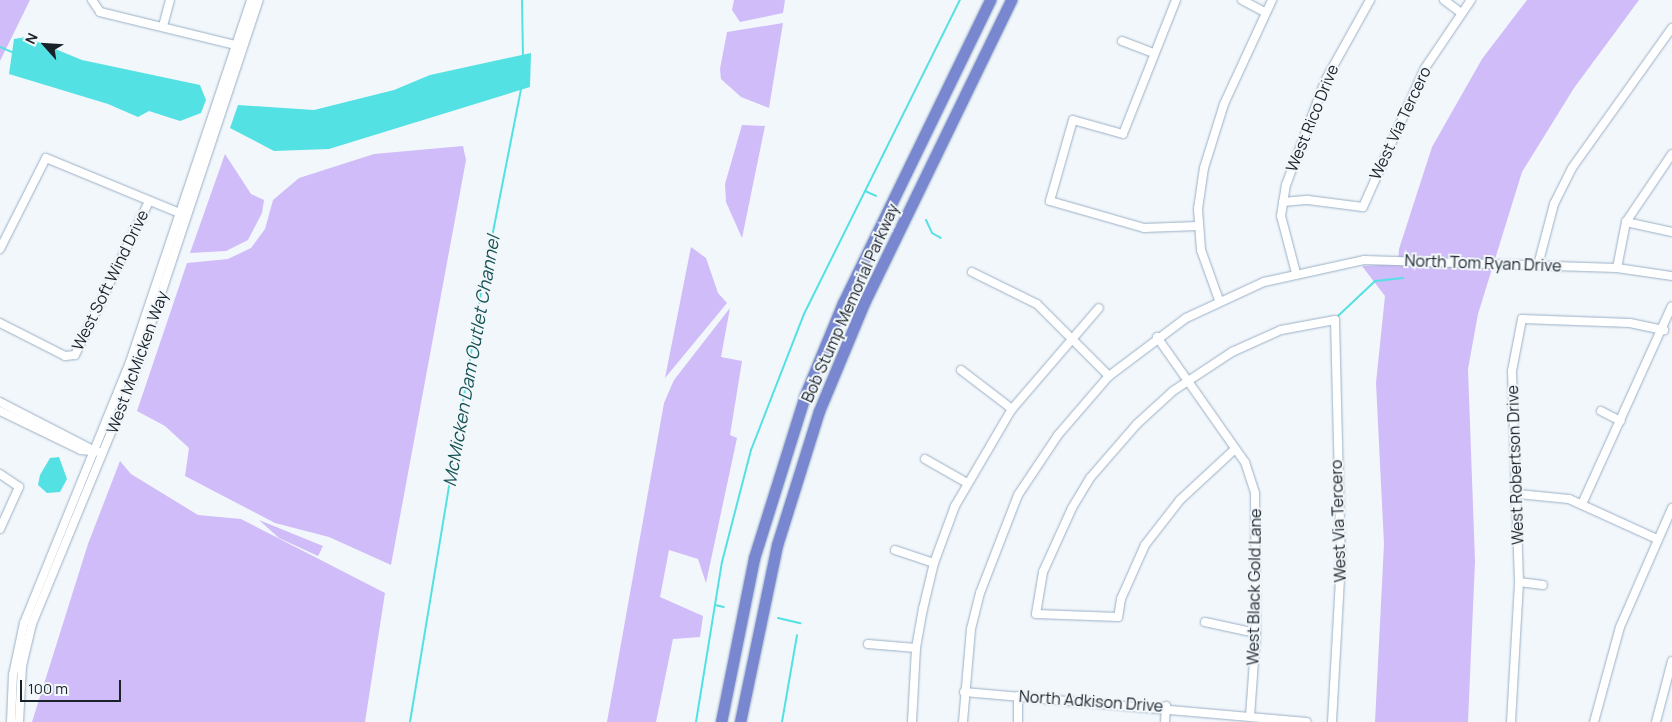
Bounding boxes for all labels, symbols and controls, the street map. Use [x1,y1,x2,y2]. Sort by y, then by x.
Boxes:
north arrow [20,20,70,70]
text: N [20,30,42,47]
street label: West Rico Drive [1282,62,1342,174]
street label: West Via Tercero [1365,63,1435,183]
street label: Bob Stump Memorial Parkway [797,201,903,405]
street label: West Soft Wind Drive [68,207,152,353]
water label: McMicken Dam Outlet Channel [438,234,504,488]
street label: North Tom Ryan Drive [1404,251,1562,275]
street label: West McMicken Way [102,288,172,436]
street label: West Robertson Drive [1503,385,1527,545]
street label: West Via Tercero [1326,459,1350,583]
street label: West Black Gold Lane [1243,508,1265,666]
scale bar [22,670,124,702]
text: 100 m [28,678,68,699]
street label: North Adkison Drive [1018,686,1164,716]

